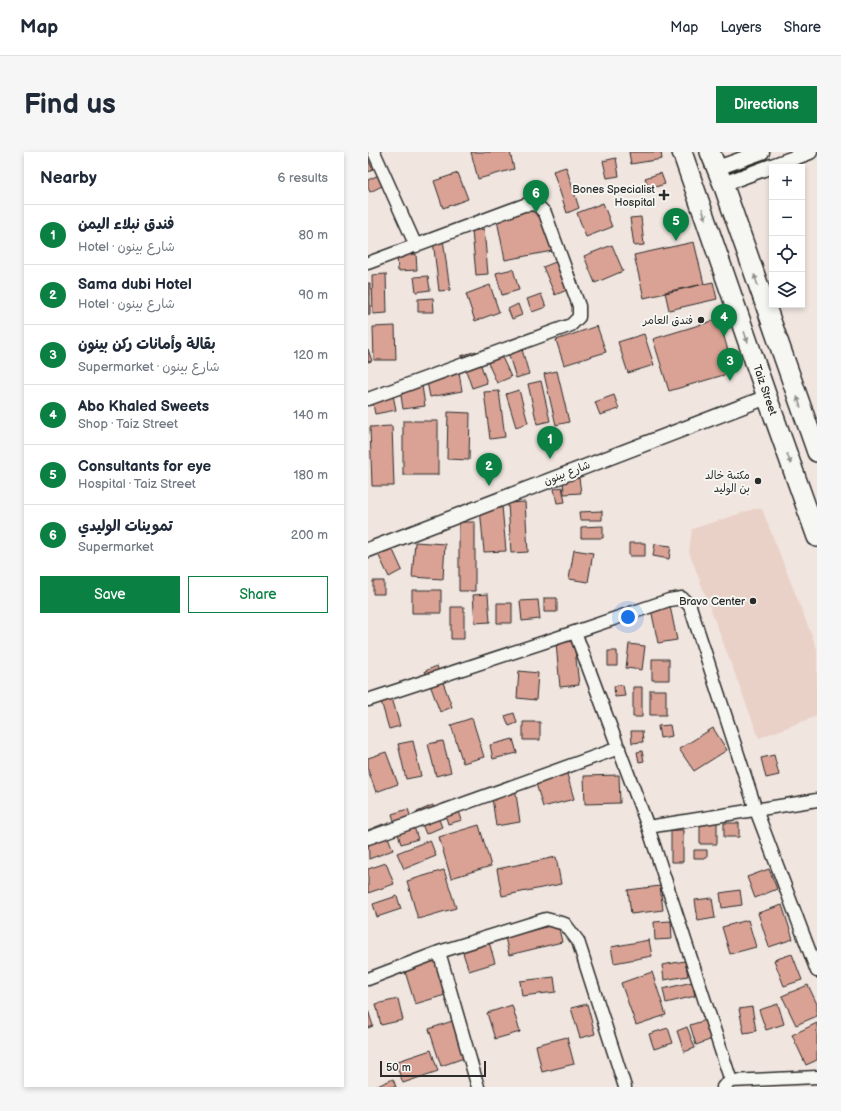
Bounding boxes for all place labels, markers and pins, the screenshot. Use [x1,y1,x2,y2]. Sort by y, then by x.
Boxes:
pin: 6 [523,180,549,213]
place label: Bones Specialist Hospital [572,183,656,209]
marker: Bones Specialist Hospital [658,189,670,201]
pin: 5 [663,208,689,241]
pin: 4 [711,304,737,337]
place label: فندق العامر [642,314,693,327]
marker: فندق العامر [696,315,706,325]
pin: 3 [717,348,743,381]
pin: 1 [537,426,563,459]
pin: 2 [476,453,502,486]
place label: مكتبة خالد بن الوليد [705,469,750,496]
marker: مكتبة خالد بن الوليد [753,476,763,486]
place label: Bravo Center [679,595,746,608]
marker: Bravo Center [748,596,758,606]

